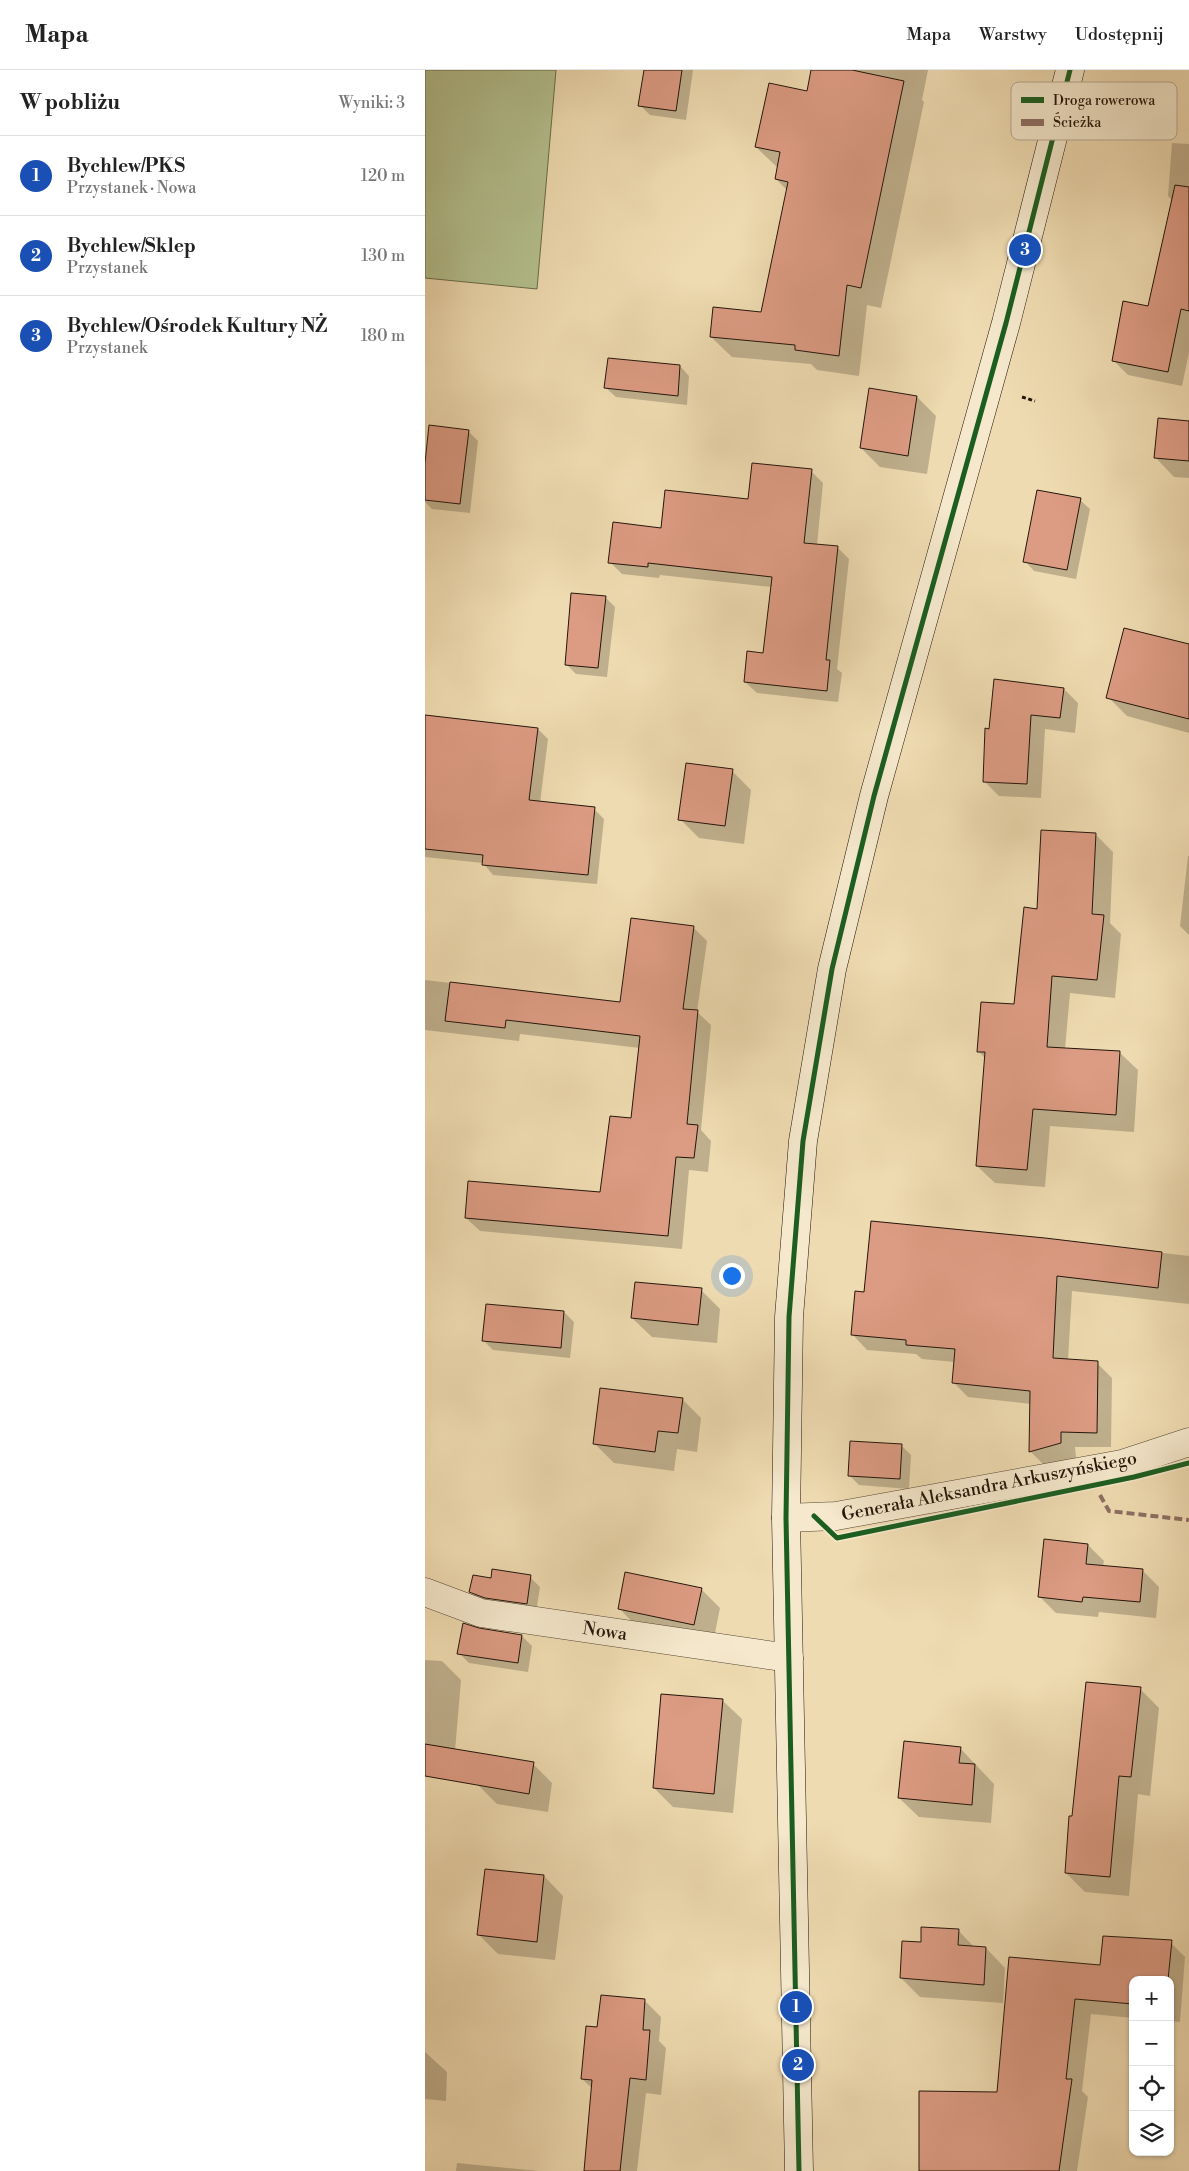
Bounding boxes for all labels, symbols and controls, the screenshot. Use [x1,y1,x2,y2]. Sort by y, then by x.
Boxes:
text: Mapa [25,20,88,50]
text: Mapa [907,23,951,46]
text: Warstwy [979,23,1047,46]
text: Udostępnij [1075,23,1164,46]
legend [1011,82,1177,140]
text: W pobliżu [20,90,120,116]
text: Droga rowerowa [1053,92,1156,110]
text: Wyniki: 3 [339,93,405,113]
text: Ścieżka [1053,112,1102,132]
text: Bychlew/PKS [67,154,185,178]
text: 1 [32,166,40,186]
text: 120 m [361,166,405,186]
text: Przystanek · Nowa [67,178,196,198]
pin: 3 [1009,231,1041,269]
text: Bychlew/Sklep [67,234,196,258]
text: 2 [31,246,41,266]
text: 130 m [361,246,405,266]
text: Przystanek [67,258,147,278]
text: Bychlew/Ośrodek Kultury NŻ [67,314,327,338]
text: 3 [31,326,41,346]
text: 180 m [361,326,405,346]
text: Przystanek [67,338,147,358]
your location [719,1263,745,1289]
street label: Generała Aleksandra Arkuszyńskiego [839,1447,1139,1526]
street label: Nowa [581,1617,629,1646]
map controls [1129,1976,1174,2156]
button: + [1129,1976,1174,2021]
pin: 1 [780,1988,812,2026]
button: − [1129,2021,1174,2066]
pin: 2 [782,2046,814,2084]
button: locate [1129,2066,1174,2111]
button: layers [1129,2111,1174,2156]

